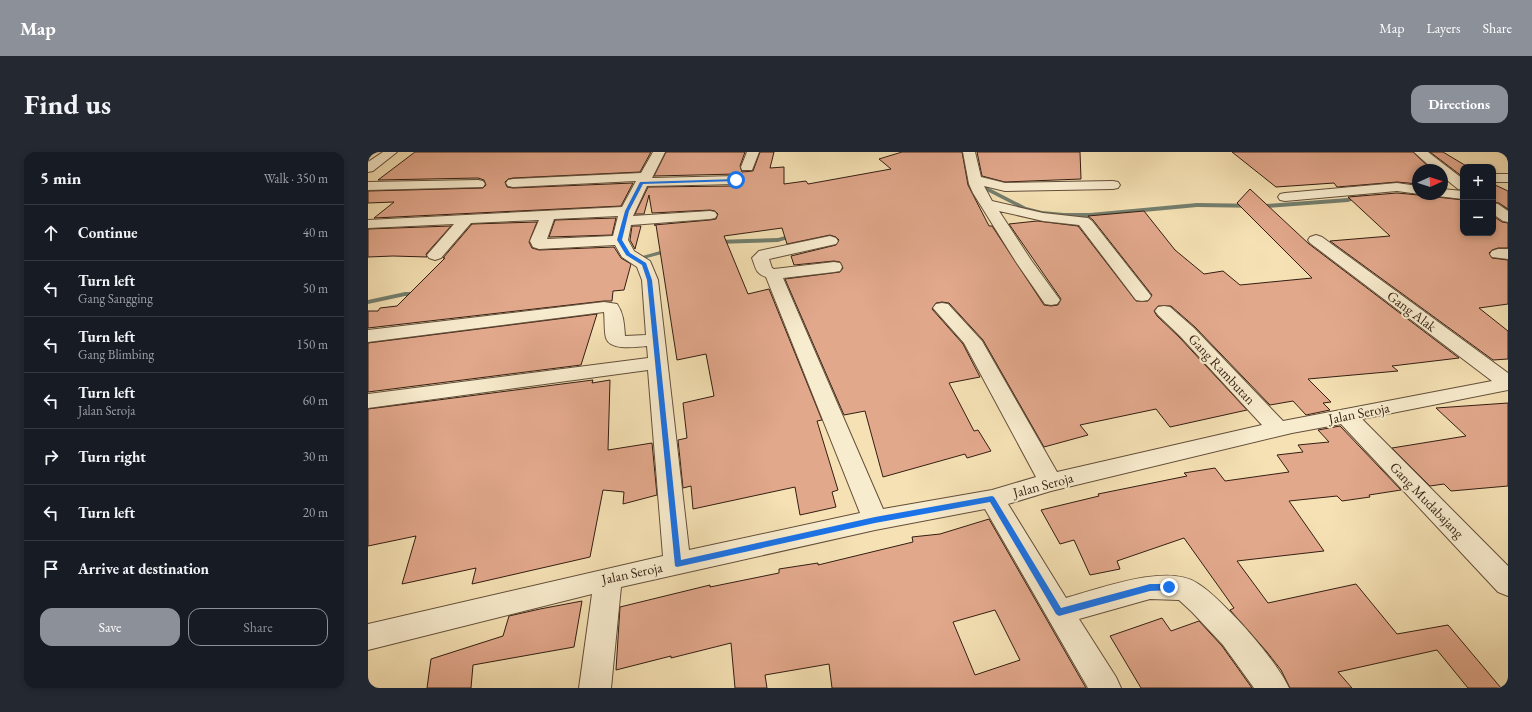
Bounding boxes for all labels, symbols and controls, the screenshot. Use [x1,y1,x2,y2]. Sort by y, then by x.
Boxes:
text: Map [20,16,56,41]
text: Map [1379,19,1404,37]
text: Layers [1426,19,1461,37]
text: Share [1483,19,1512,37]
button: Directions [1411,85,1508,123]
text: Find us [24,86,111,122]
north arrow [1412,164,1448,200]
map controls [1460,164,1496,236]
button: + [1460,164,1496,200]
text: 5 min [40,167,81,189]
text: Walk · 350 m [264,170,328,187]
route start [727,171,745,189]
button: − [1460,200,1496,236]
icon: ahead [40,222,62,244]
text: Continue [78,223,138,242]
text: 40 m [303,224,328,241]
text: Turn left [78,271,135,290]
icon: left [40,278,62,300]
text: 50 m [303,280,328,297]
street label: Gang Alak [1384,287,1441,336]
text: Gang Sangging [78,290,153,307]
text: Turn left [78,327,135,346]
street label: Gang Rambutan [1185,330,1260,409]
icon: left [40,334,62,356]
text: 150 m [297,336,328,353]
text: Gang Blimbing [78,346,154,363]
text: Turn left [78,383,135,402]
icon: left [40,390,62,412]
text: 60 m [303,392,328,409]
street label: Jalan Seroja [1326,398,1391,428]
text: Jalan Seroja [78,402,135,419]
icon: right [40,446,62,468]
text: Turn right [78,447,146,466]
text: 30 m [303,448,328,465]
street label: Gang Mudabajang [1386,458,1469,543]
street label: Jalan Seroja [1010,468,1076,502]
icon: left [40,502,62,524]
text: Turn left [78,503,135,522]
text: 20 m [303,504,328,521]
icon: arrive [40,558,62,580]
street label: Jalan Seroja [599,558,665,588]
text: Arrive at destination [78,559,209,578]
route end [1160,578,1178,596]
button: Save [40,608,180,646]
button: Share [188,608,328,646]

